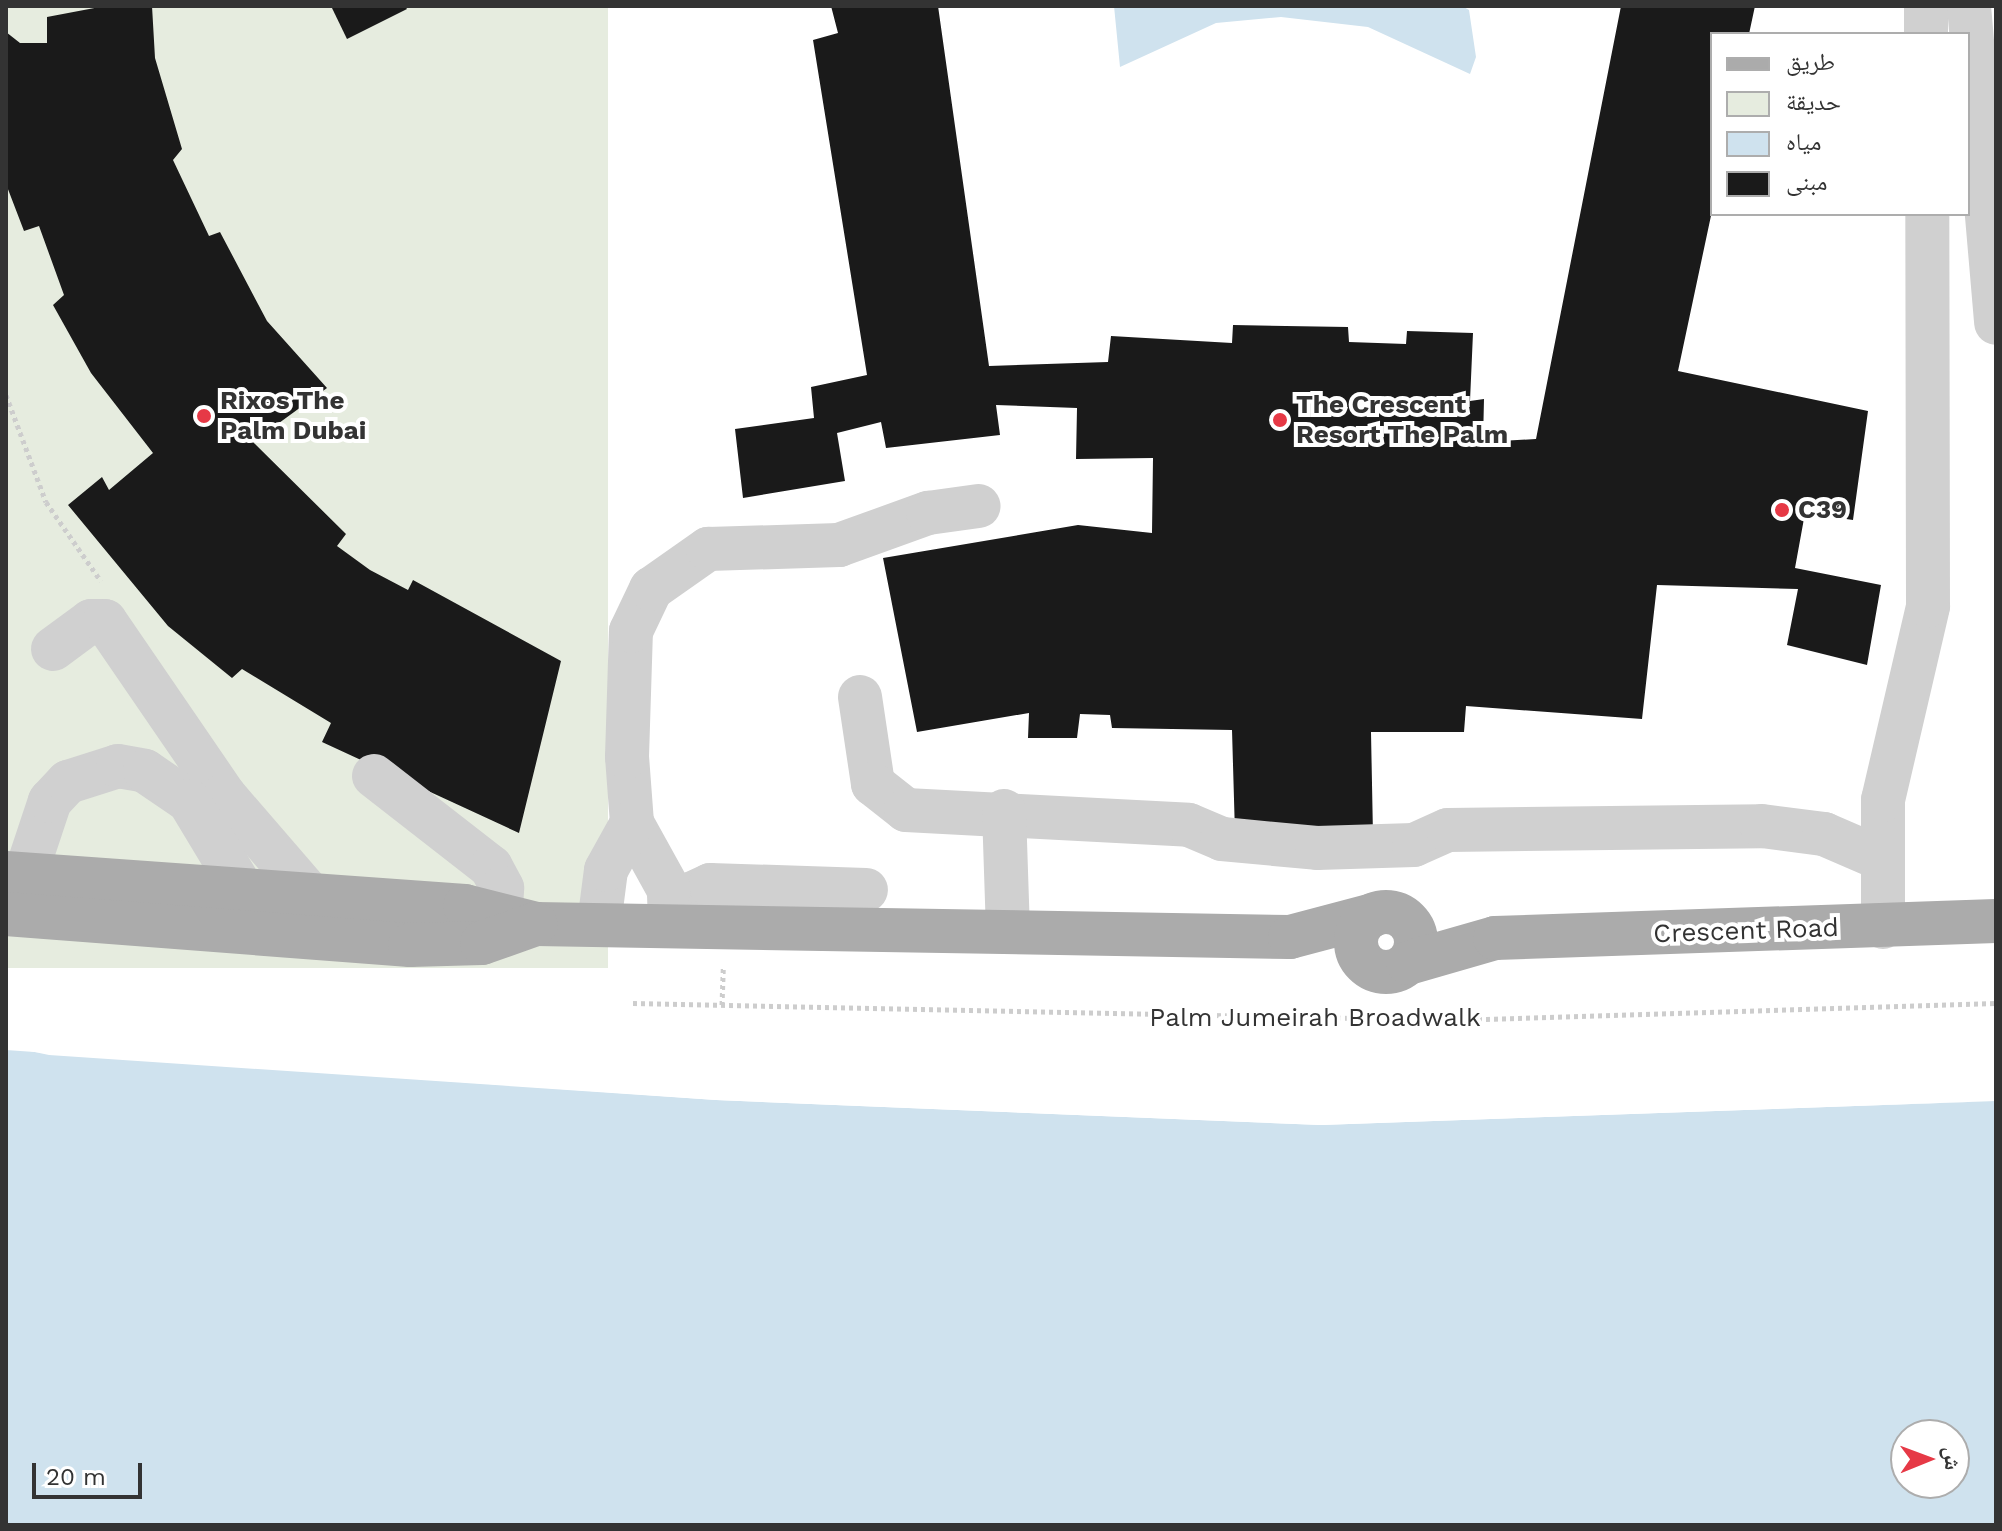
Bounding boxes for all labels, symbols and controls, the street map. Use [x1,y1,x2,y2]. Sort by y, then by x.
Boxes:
legend [1710,32,1970,216]
text: طريق [1786,48,1835,76]
text: حديقة [1786,88,1841,116]
text: مياه [1786,128,1821,156]
text: مبنى [1786,168,1827,196]
place label: Rixos The Palm Dubai [220,385,366,446]
place label: The Crescent Resort The Palm [1296,389,1509,450]
marker: Rixos The Palm Dubai [195,407,213,425]
marker: The Crescent Resort The Palm [1271,411,1289,429]
place label: C39 [1798,494,1847,526]
marker: C39 [1773,501,1791,519]
street label: Crescent Road [1653,912,1839,950]
street label: Palm Jumeirah Broadwalk [1149,1002,1481,1034]
north arrow [1890,1419,1970,1499]
scale bar [36,1447,146,1497]
text: ش [1940,1447,1965,1470]
text: 20 m [46,1463,106,1491]

